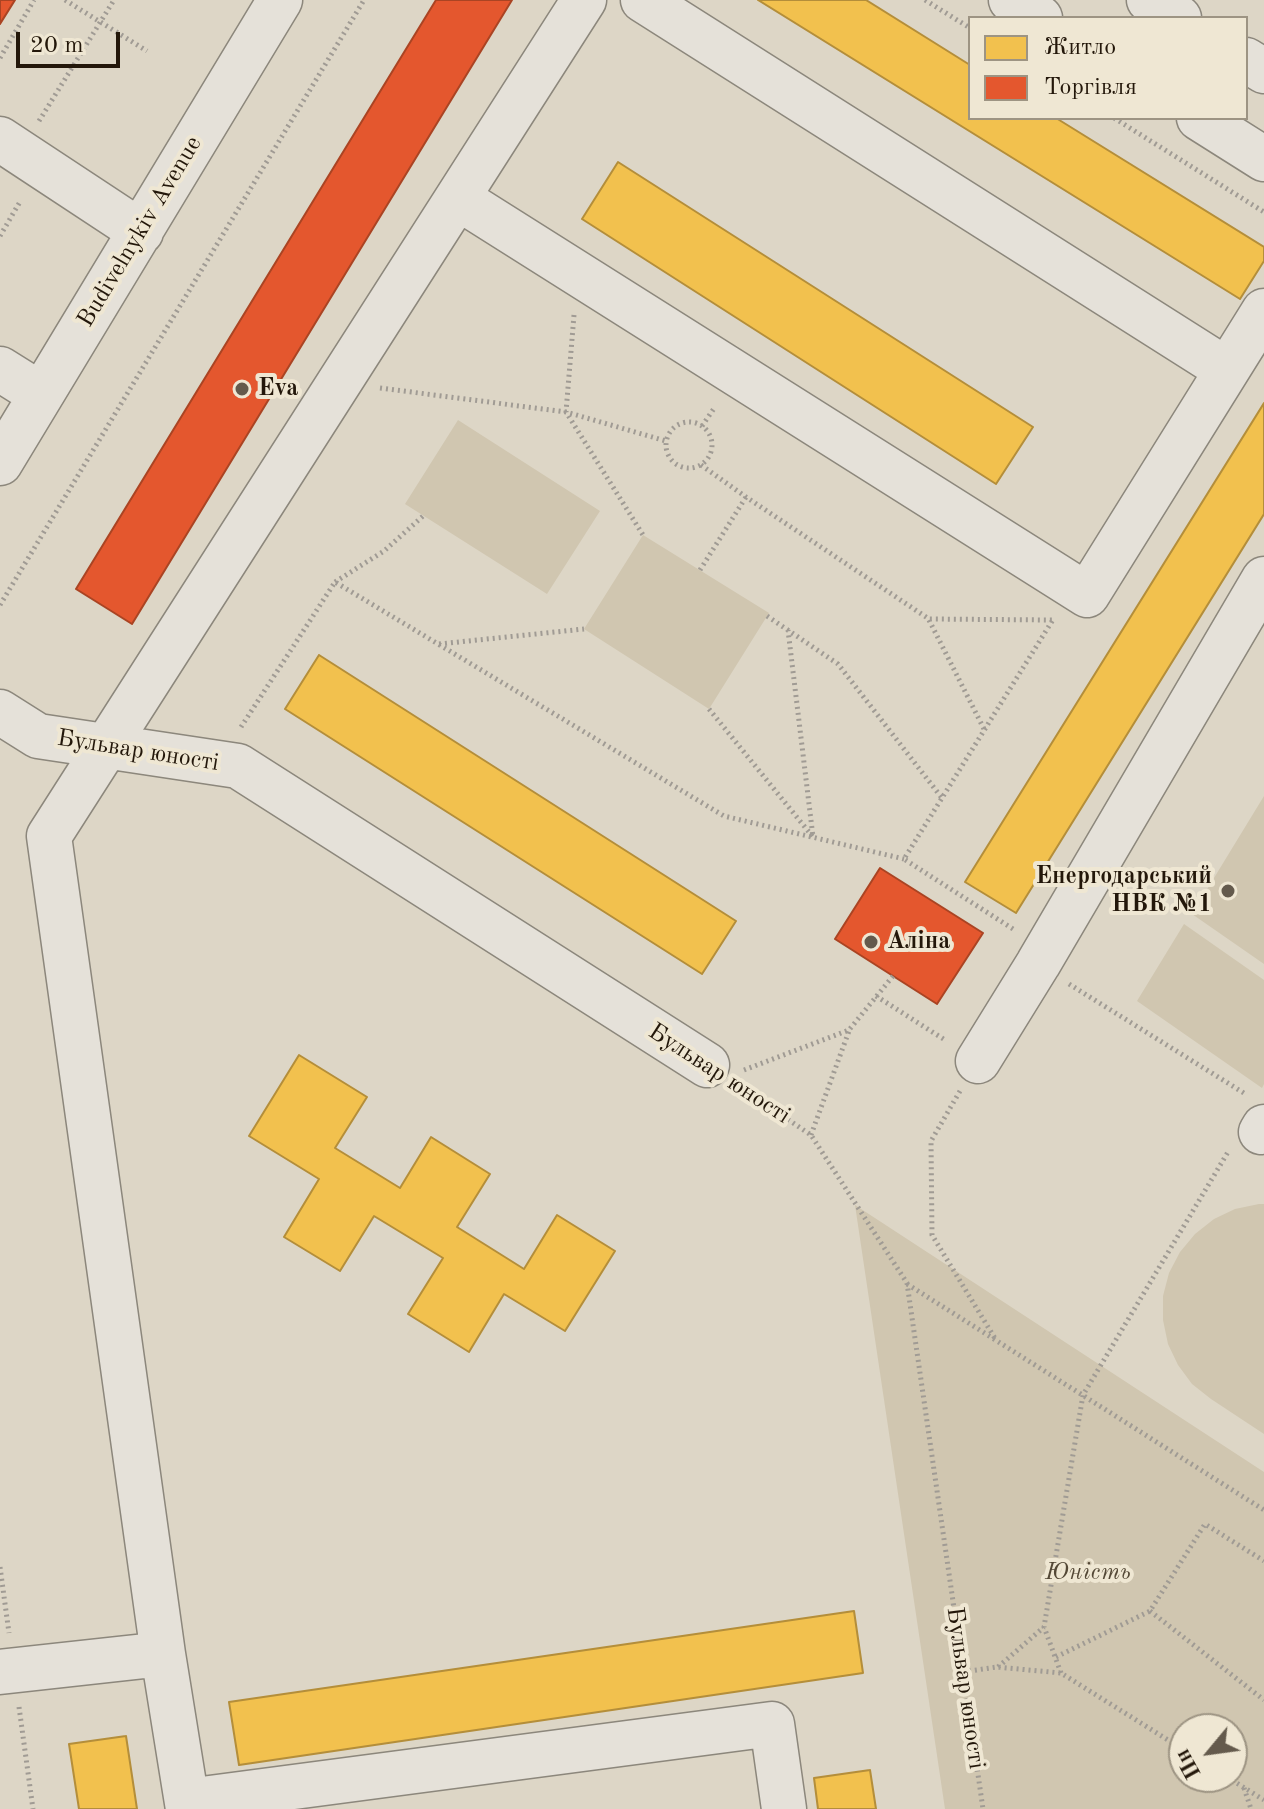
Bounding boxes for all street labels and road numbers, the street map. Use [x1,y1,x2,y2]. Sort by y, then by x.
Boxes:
street label: Budivelnykiv Avenue [72,131,208,333]
street label: Бульвар юності [55,724,221,778]
street label: Бульвар юності [643,1017,795,1131]
street label: Бульвар юності [939,1605,991,1771]

